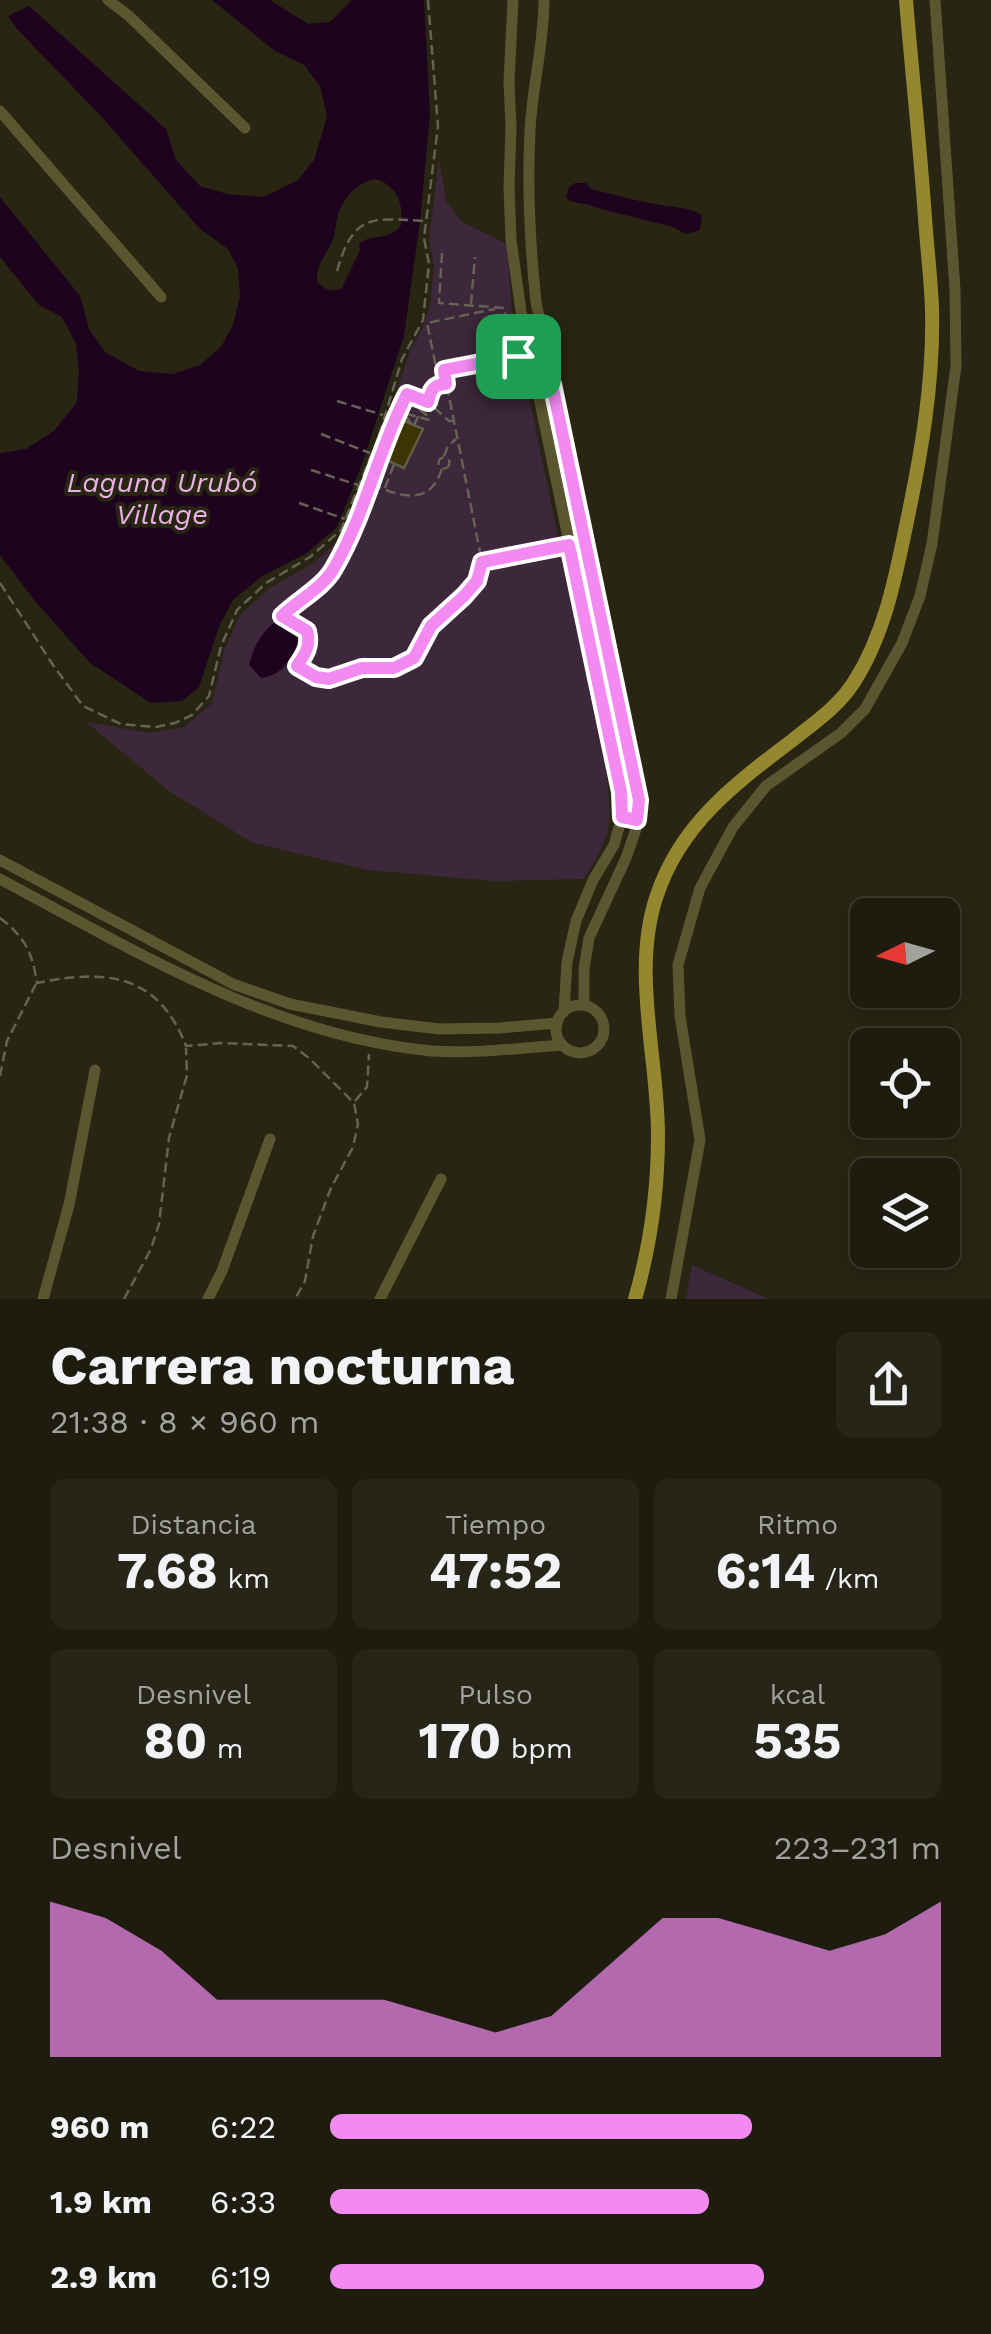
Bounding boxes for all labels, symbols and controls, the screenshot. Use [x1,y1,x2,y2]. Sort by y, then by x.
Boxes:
pin [476,314,561,399]
icon: arrive [491,329,546,384]
water label: Laguna Urubó Village [66,466,258,531]
north arrow [850,898,960,1008]
map controls [850,898,960,1268]
button: locate [850,1028,960,1138]
button: layers [850,1158,960,1268]
button: share [836,1332,941,1437]
text: Carrera nocturna [50,1333,514,1397]
text: 21:38 · 8 × 960 m [50,1403,319,1441]
text: Distancia [130,1508,257,1541]
text: Tiempo [445,1508,546,1541]
text: Ritmo [757,1508,838,1541]
text: 7.68 [117,1541,218,1600]
text: 47:52 [429,1541,562,1600]
text: 6:14 [715,1541,815,1600]
text: km [218,1562,270,1595]
text: /km [815,1562,880,1595]
text: Desnivel [136,1678,251,1711]
text: Pulso [458,1678,533,1711]
text: kcal [770,1678,825,1711]
text: 80 [144,1711,207,1770]
text: 170 [418,1711,501,1770]
text: 535 [754,1711,841,1770]
text: m [207,1732,243,1765]
text: bpm [501,1732,573,1765]
text: Desnivel [50,1829,182,1867]
text: 223–231 m [774,1829,941,1867]
text: 960 m [50,2108,149,2146]
text: 6:22 [210,2108,276,2146]
text: 1.9 km [50,2183,152,2221]
text: 6:33 [210,2183,276,2221]
text: 2.9 km [50,2258,157,2296]
text: 6:19 [210,2258,271,2296]

